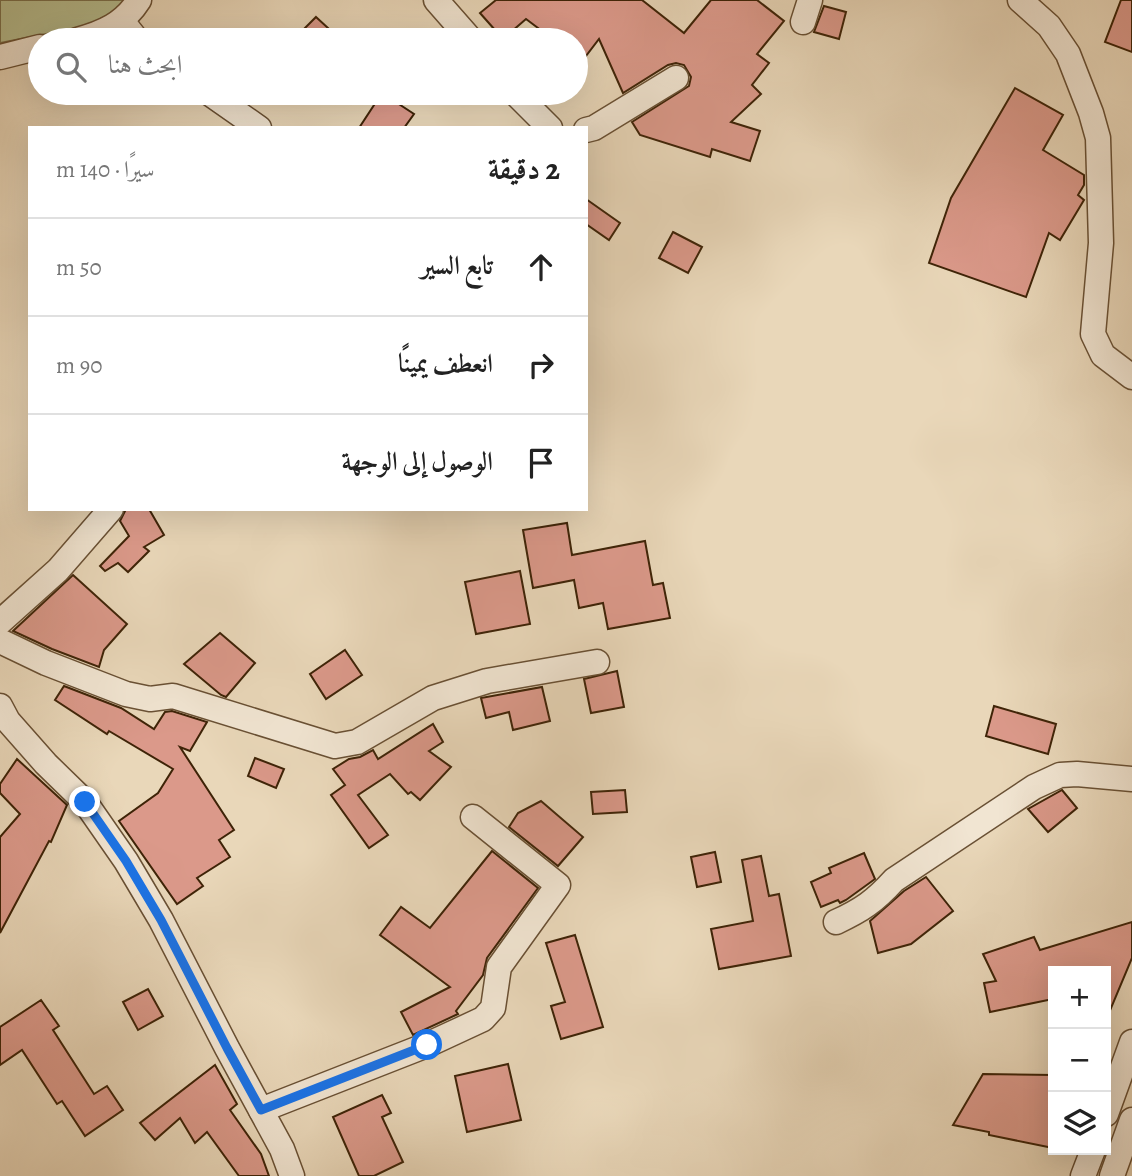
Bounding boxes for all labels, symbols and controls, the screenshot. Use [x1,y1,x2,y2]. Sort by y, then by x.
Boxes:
search box [28,28,588,105]
text: ابحث هنا [108,47,183,82]
icon: search [52,48,90,86]
text: 2 دقيقة [488,149,560,189]
text: سيرًا · 140 m [56,154,155,185]
text: تابع السير [421,248,493,283]
icon: ahead [522,248,560,286]
text: 50 m [56,252,102,283]
text: انعطف يمينًا [398,346,493,381]
icon: right [522,346,560,384]
text: 90 m [56,350,102,381]
text: الوصول إلى الوجهة [341,444,493,479]
icon: arrive [522,444,560,482]
route end [69,786,100,817]
map controls [1048,966,1111,1155]
button: + [1048,966,1111,1029]
route start [411,1029,442,1060]
button: − [1048,1029,1111,1092]
button: layers [1048,1092,1111,1155]

